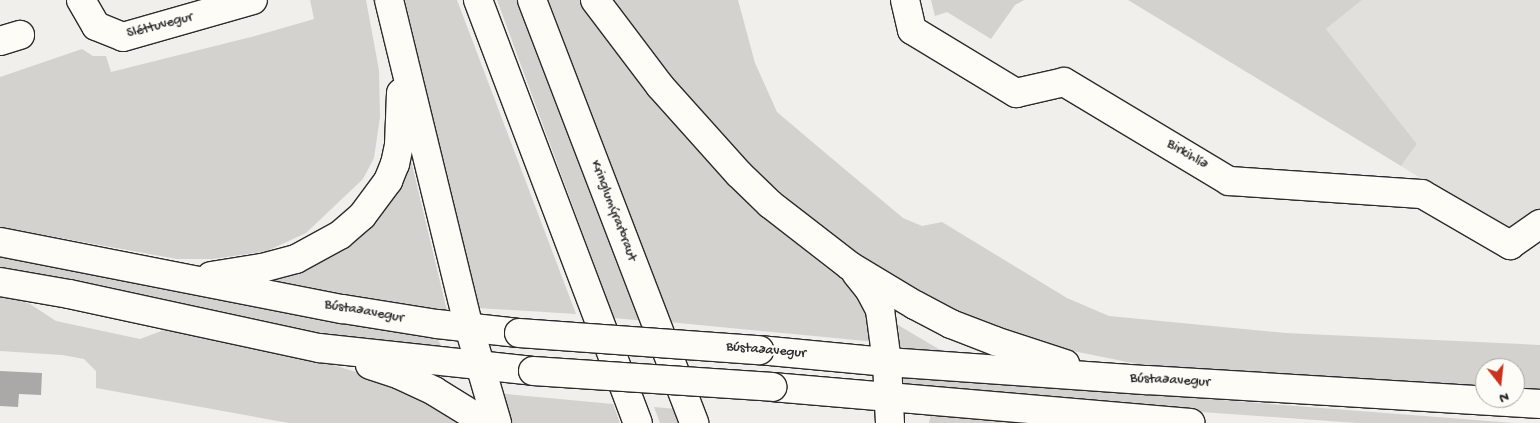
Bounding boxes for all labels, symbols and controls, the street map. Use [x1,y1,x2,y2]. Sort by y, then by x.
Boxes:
street label: Sléttuvegur [125,9,195,43]
street label: Birkihlíð [1163,136,1211,174]
street label: Kringlumýrarbraut [586,158,640,264]
street label: Bústaðavegur [323,297,405,327]
street label: Bústaðavegur [725,339,807,363]
north arrow [1475,358,1525,408]
street label: Bústaðavegur [1130,371,1210,391]
text: N [1497,388,1511,406]

